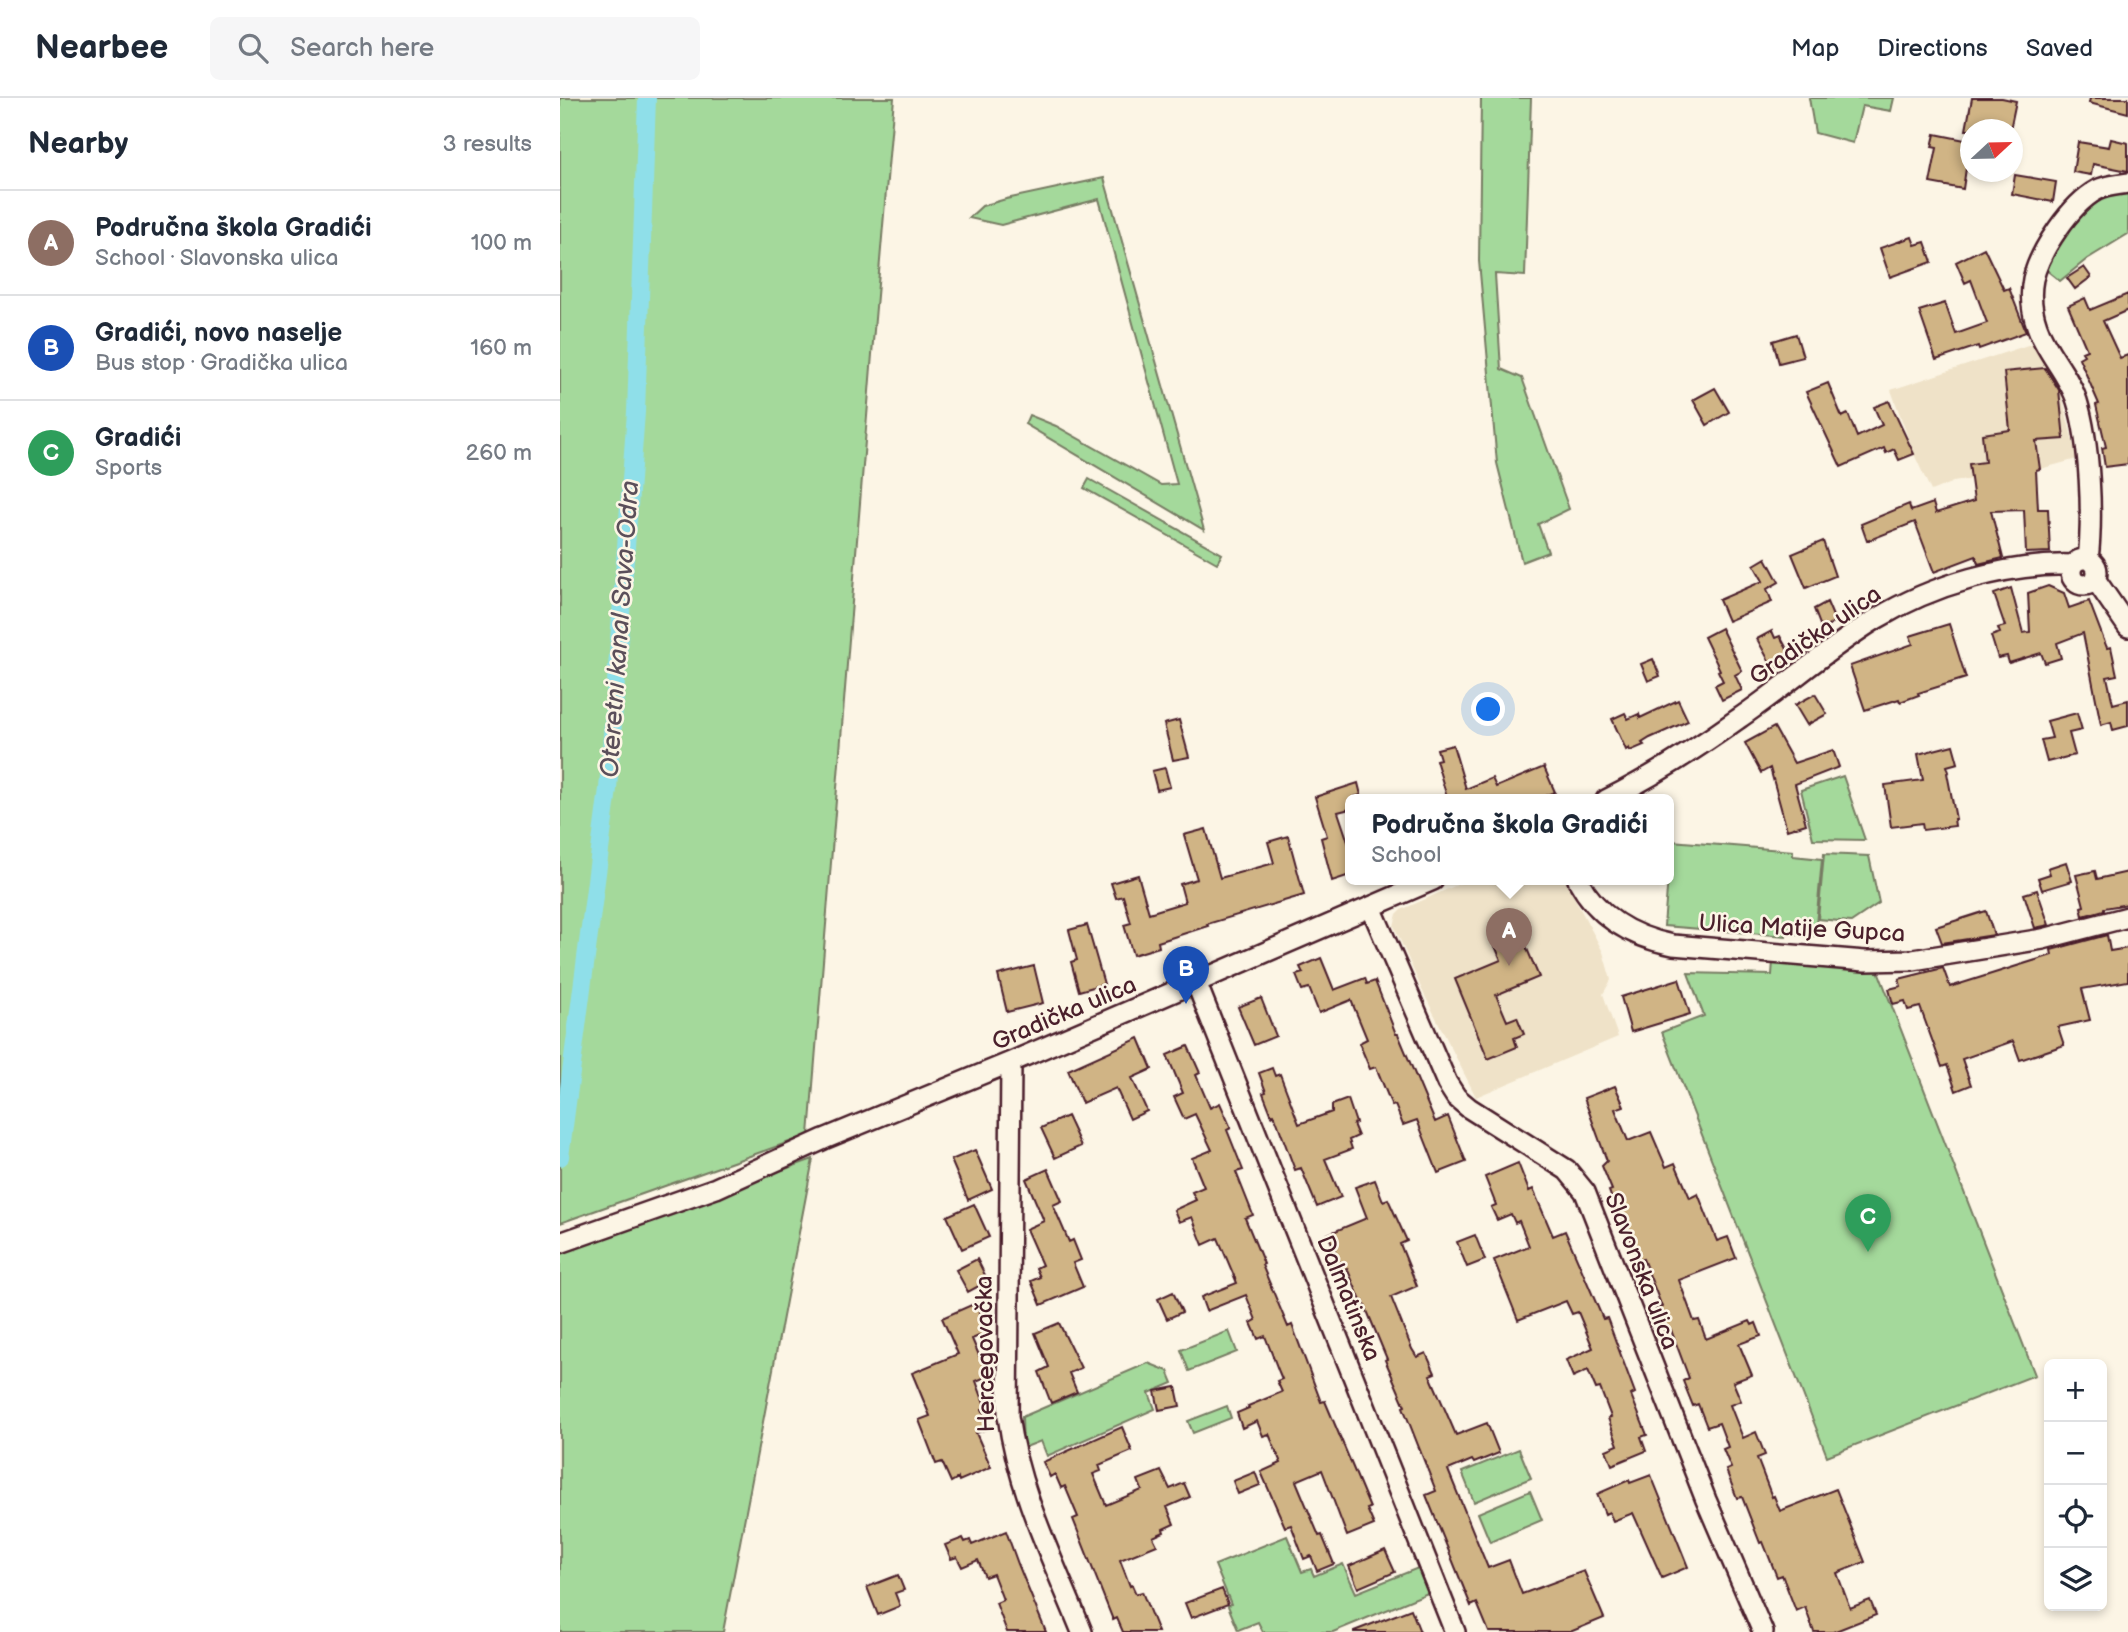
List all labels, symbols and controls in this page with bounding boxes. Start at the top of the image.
search box [210,17,700,80]
text: Nearbee [35,28,168,68]
icon: search [234,29,272,67]
text: Search here [290,33,434,64]
text: Map [1791,34,1839,63]
text: Directions [1877,34,1988,63]
text: Saved [2026,34,2093,63]
north arrow [1960,119,2023,182]
text: Nearby [28,126,128,162]
text: 3 results [443,130,532,158]
text: Područna škola Gradići [95,213,372,244]
text: A [44,229,58,257]
text: 100 m [471,229,532,257]
text: School · Slavonska ulica [95,244,338,272]
text: Gradići, novo naselje [95,318,342,349]
text: B [43,334,59,362]
text: 160 m [470,334,532,362]
text: Bus stop · Gradička ulica [95,349,348,377]
text: Gradići [95,423,181,454]
text: C [43,439,59,467]
text: 260 m [466,439,532,467]
text: Sports [95,454,162,482]
water label: Oteretni kanal Sava-Odra [595,479,646,779]
street label: Gradička ulica [1744,579,1887,691]
your location [1471,692,1505,726]
popup [1345,794,1674,885]
text: Područna škola Gradići [1371,810,1648,841]
text: School [1371,841,1441,869]
pin: A [1486,908,1532,966]
street label: Ulica Matije Gupca [1698,909,1906,948]
pin: B [1163,946,1209,1004]
street label: Gradička ulica [988,970,1141,1057]
street label: Slavonska ulica [1598,1189,1685,1354]
pin: C [1845,1194,1891,1252]
street label: Dalmatinska [1310,1231,1387,1365]
street label: Hercegovačka [970,1275,1001,1433]
map controls [2044,1359,2107,1611]
button: + [2044,1359,2107,1422]
button: − [2044,1422,2107,1485]
button: locate [2044,1485,2107,1548]
button: layers [2044,1548,2107,1611]

